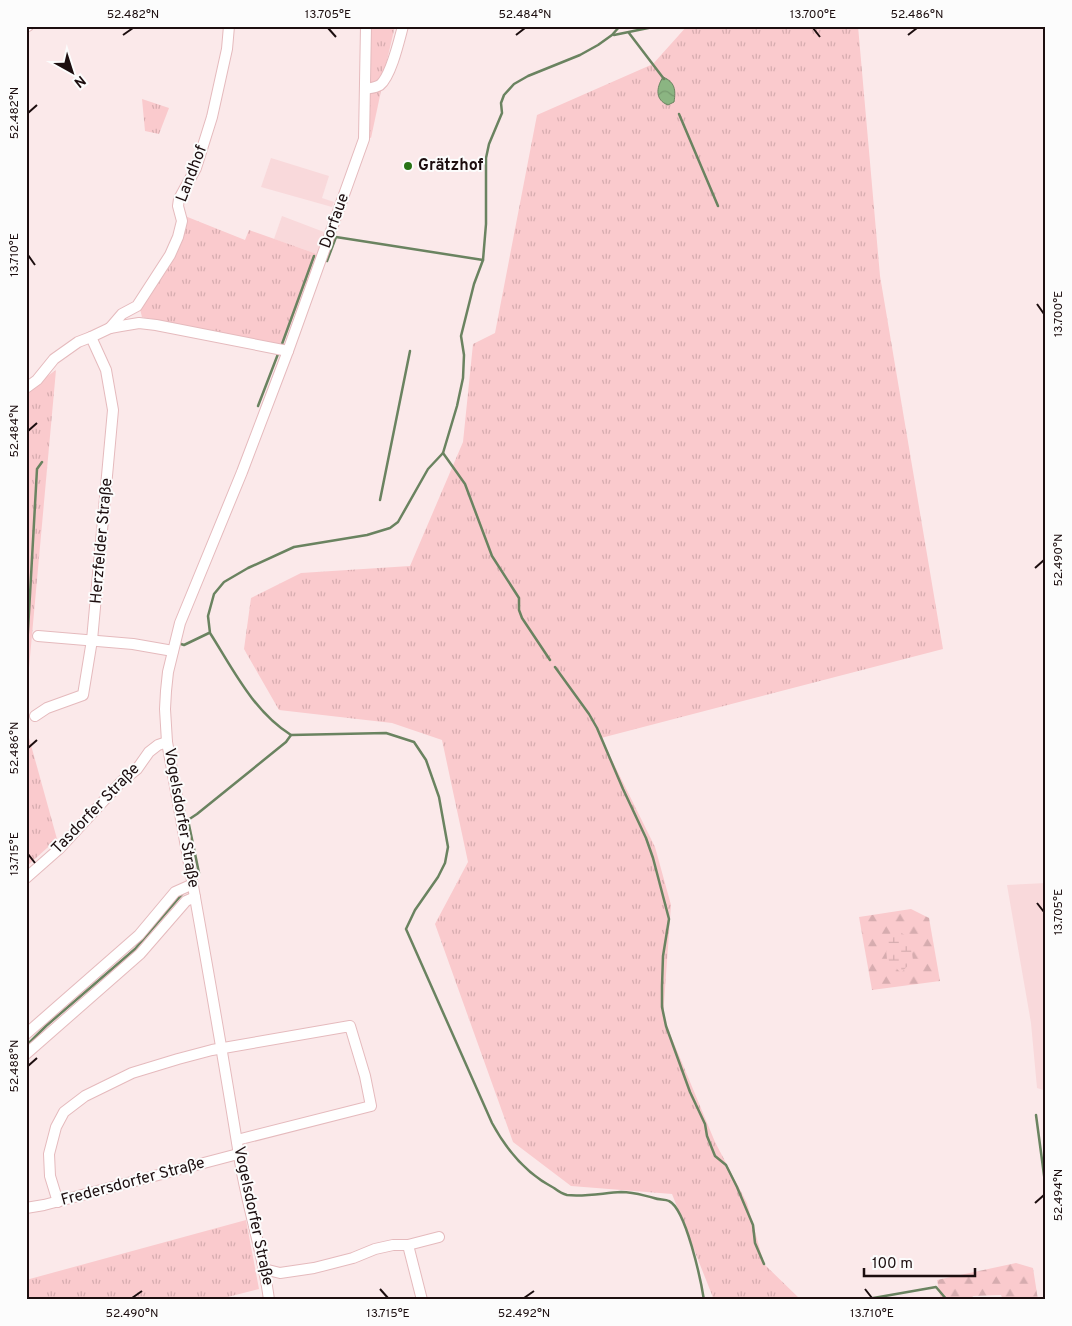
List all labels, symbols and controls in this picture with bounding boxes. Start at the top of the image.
text: 52.482°N [107,7,159,23]
text: 13.705°E [305,7,351,23]
text: 52.484°N [498,7,552,23]
text: 13.700°E [790,7,836,23]
text: 52.486°N [891,7,943,23]
north arrow [48,48,98,98]
text: N [70,71,88,91]
text: 52.482°N [7,87,23,139]
street label: Landhof [172,142,212,205]
place label: Grätzhof [418,156,484,176]
marker: Grätzhof [402,160,414,172]
street label: Dorfaue [316,191,354,251]
text: 13.710°E [7,233,23,277]
text: 13.700°E [1051,291,1067,337]
text: 52.484°N [7,404,23,458]
street label: Herzfelder Straße [87,477,117,605]
text: 52.490°N [1051,534,1067,586]
text: 52.486°N [7,722,23,774]
street label: Vogelsdorfer Straße [159,747,203,889]
street label: Tasdorfer Straße [48,759,144,859]
text: 13.715°E [7,832,23,876]
text: 13.705°E [1051,889,1067,935]
text: 52.488°N [7,1040,23,1092]
street label: Vogelsdorfer Straße [228,1145,278,1287]
street label: Fredersdorfer Straße [59,1153,207,1211]
text: 52.494°N [1051,1169,1067,1221]
scale bar [864,1246,976,1278]
text: 100 m [872,1255,913,1274]
text: 52.490°N [106,1306,158,1322]
text: 13.715°E [366,1306,410,1322]
text: 52.492°N [498,1306,550,1322]
text: 13.710°E [850,1306,894,1322]

